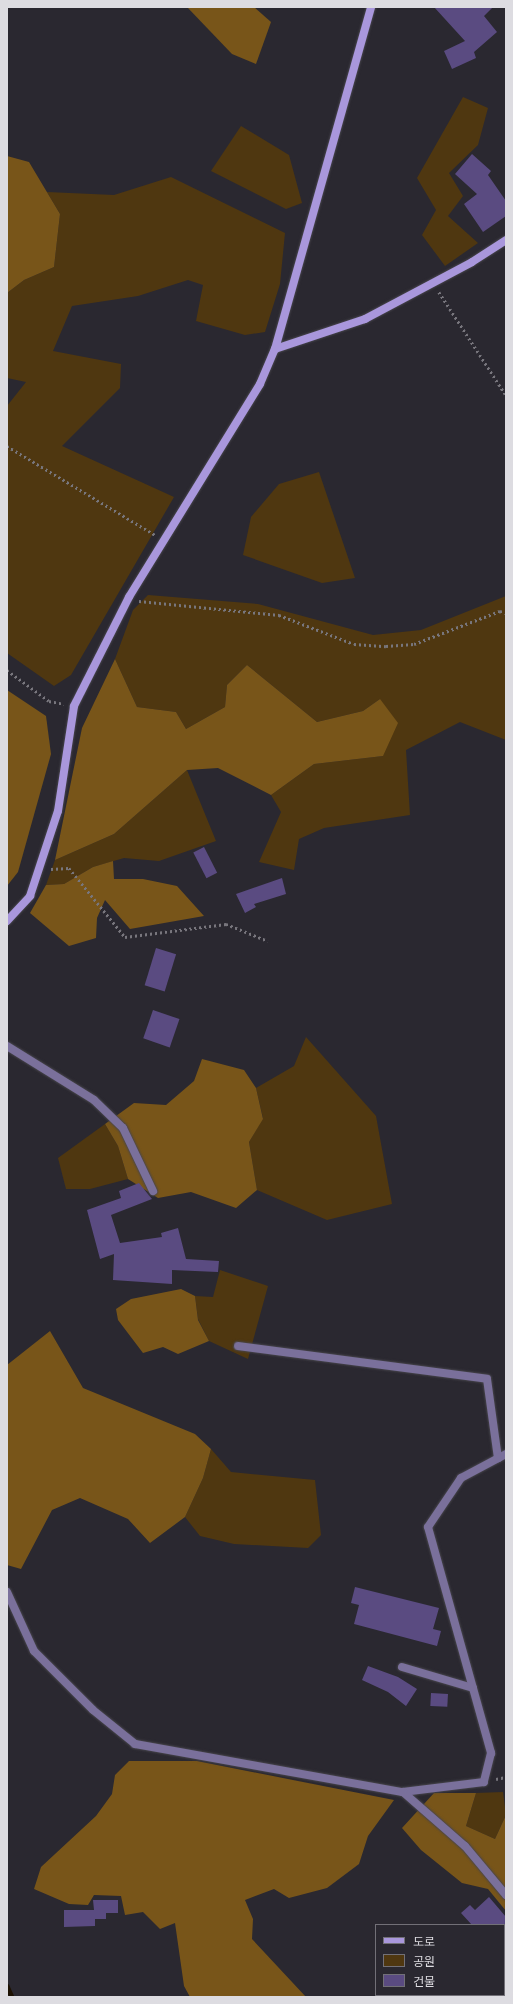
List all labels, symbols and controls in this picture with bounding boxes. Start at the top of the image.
legend [375,1924,505,1996]
text: 도로 [413,1936,435,1948]
text: 공원 [413,1956,435,1968]
text: 건물 [413,1976,435,1988]

